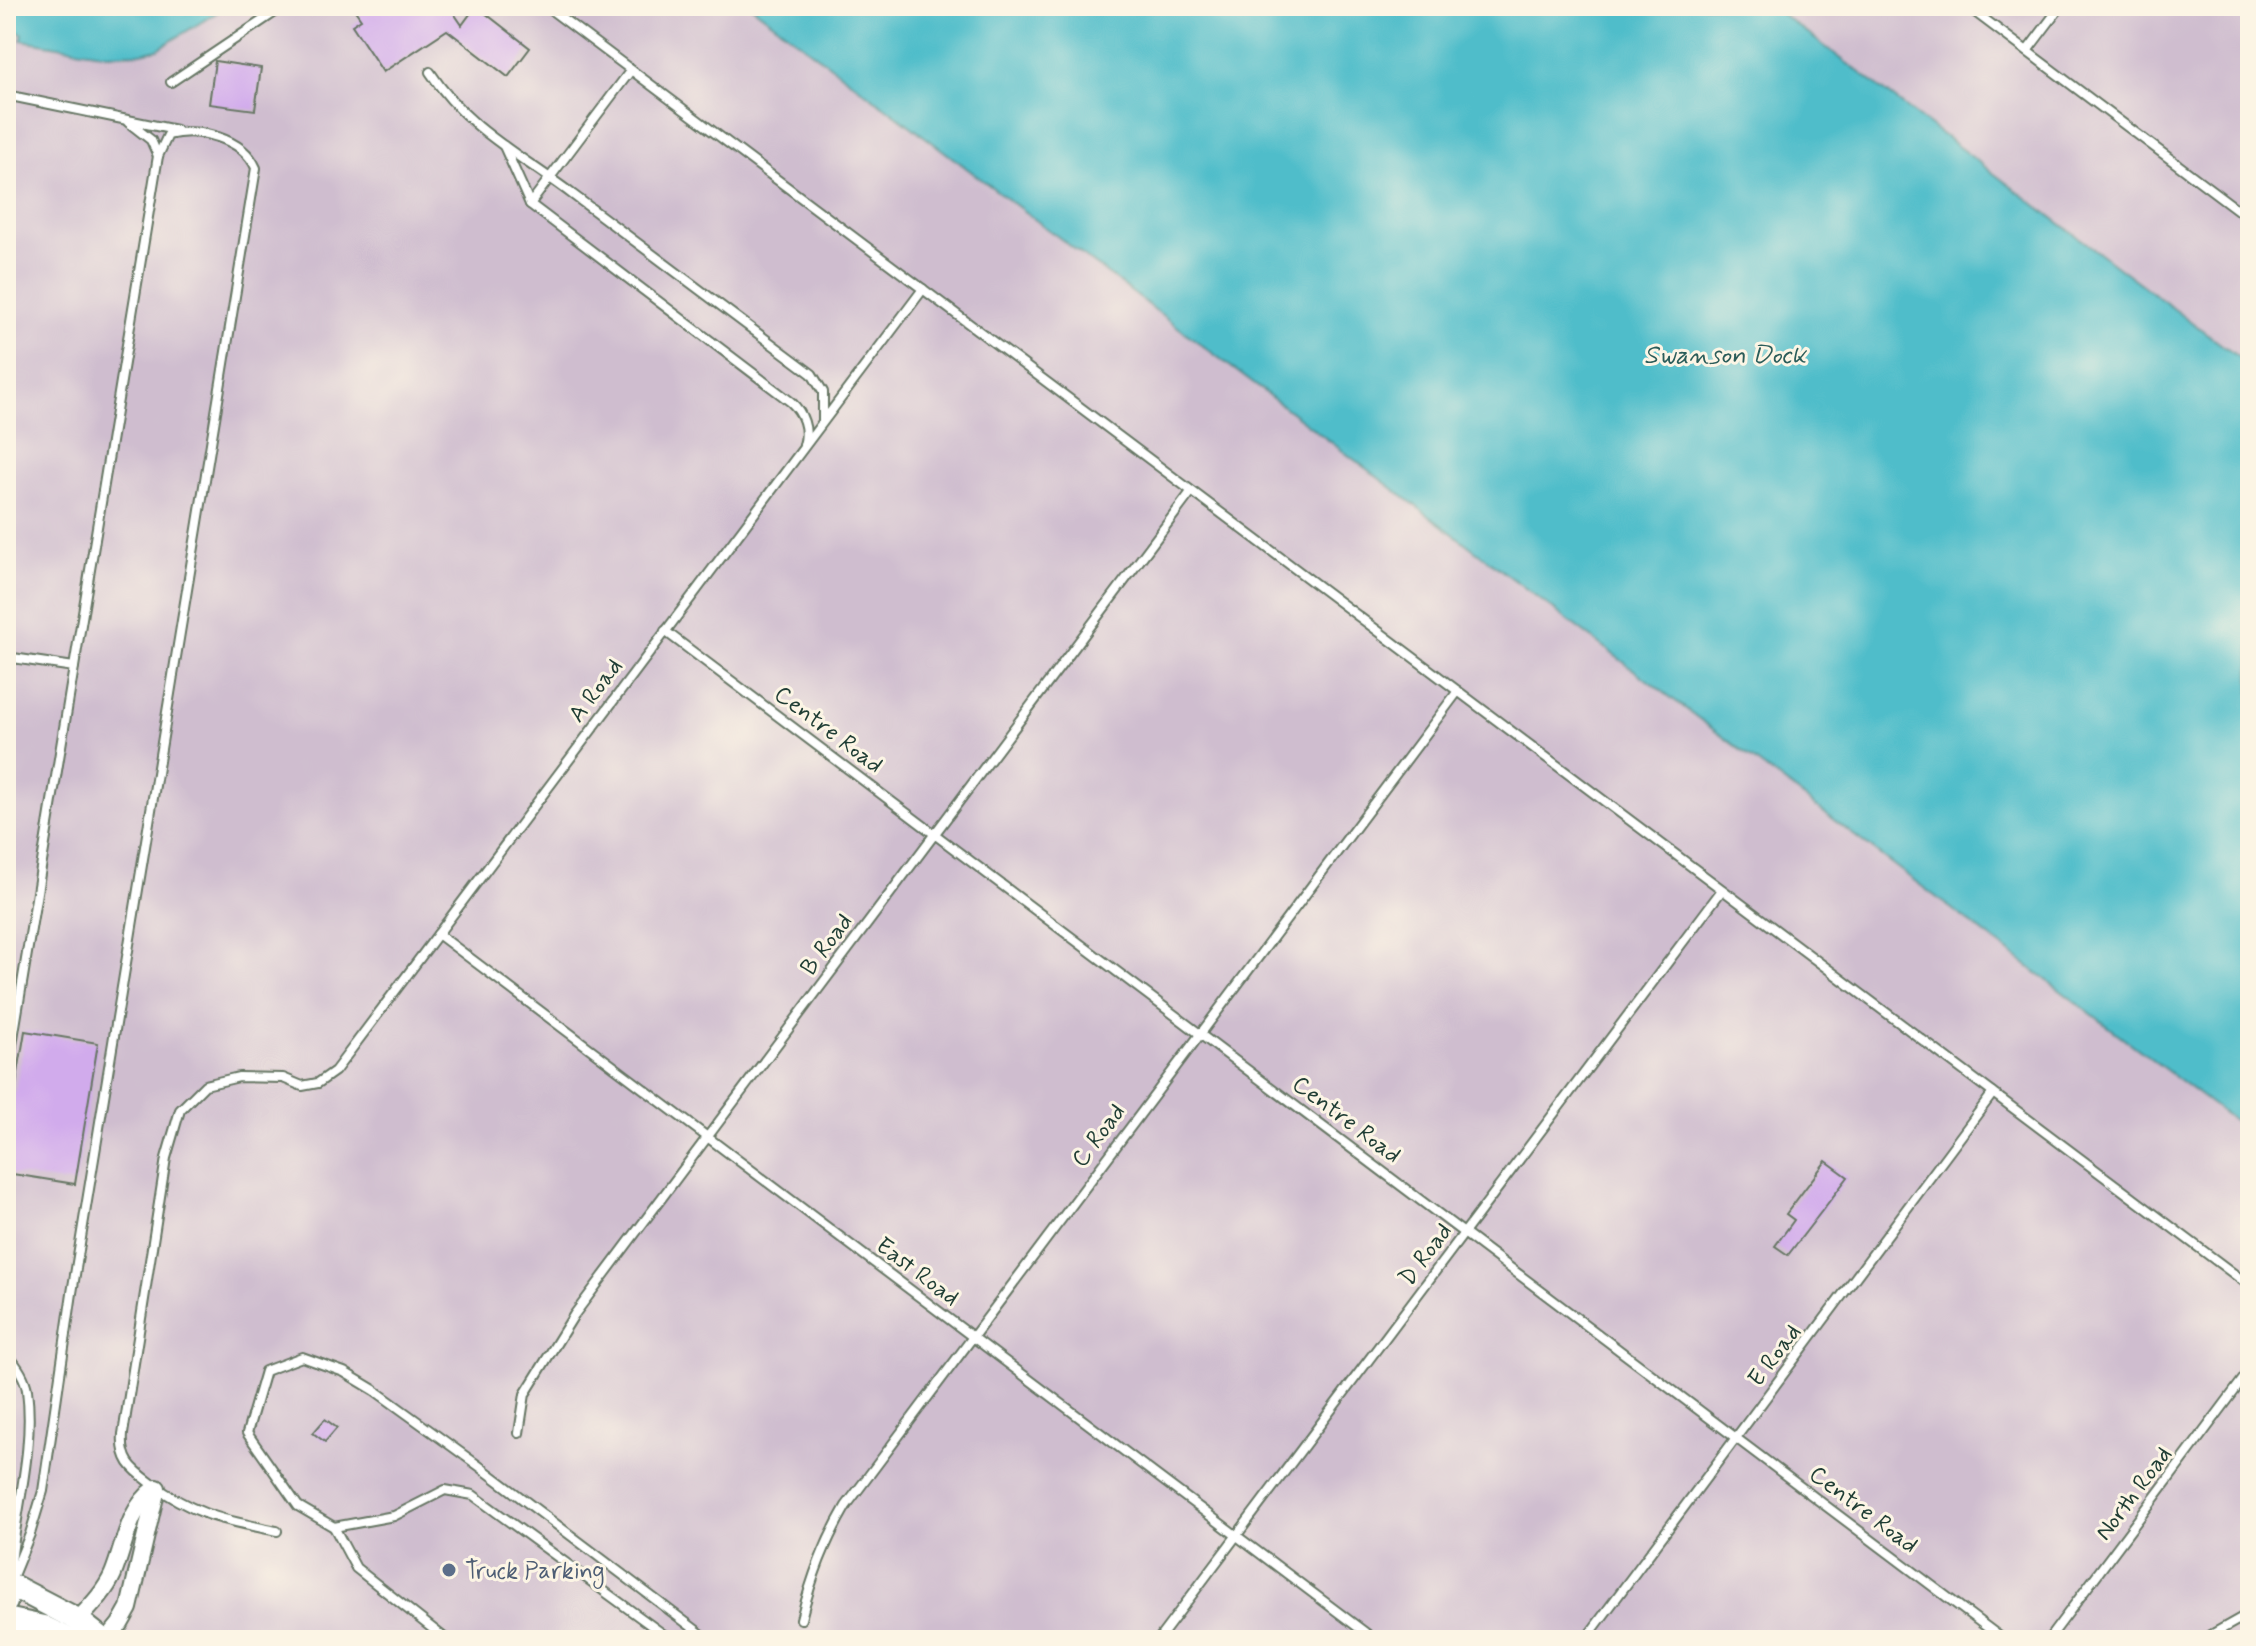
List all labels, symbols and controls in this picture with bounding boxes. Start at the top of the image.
water label: Swanson Dock [1644,339,1807,373]
street label: A Road [562,653,630,729]
street label: Centre Road [767,679,889,781]
street label: B Road [794,908,861,982]
street label: Centre Road [1285,1069,1407,1171]
street label: C Road [1065,1098,1133,1174]
street label: D Road [1392,1217,1460,1293]
street label: East Road [869,1231,965,1314]
street label: E Road [1742,1318,1809,1393]
street label: North Road [2089,1441,2180,1547]
street label: Centre Road [1802,1459,1924,1561]
place label: Truck Parking [465,1556,605,1589]
marker: Truck Parking [440,1561,458,1579]

